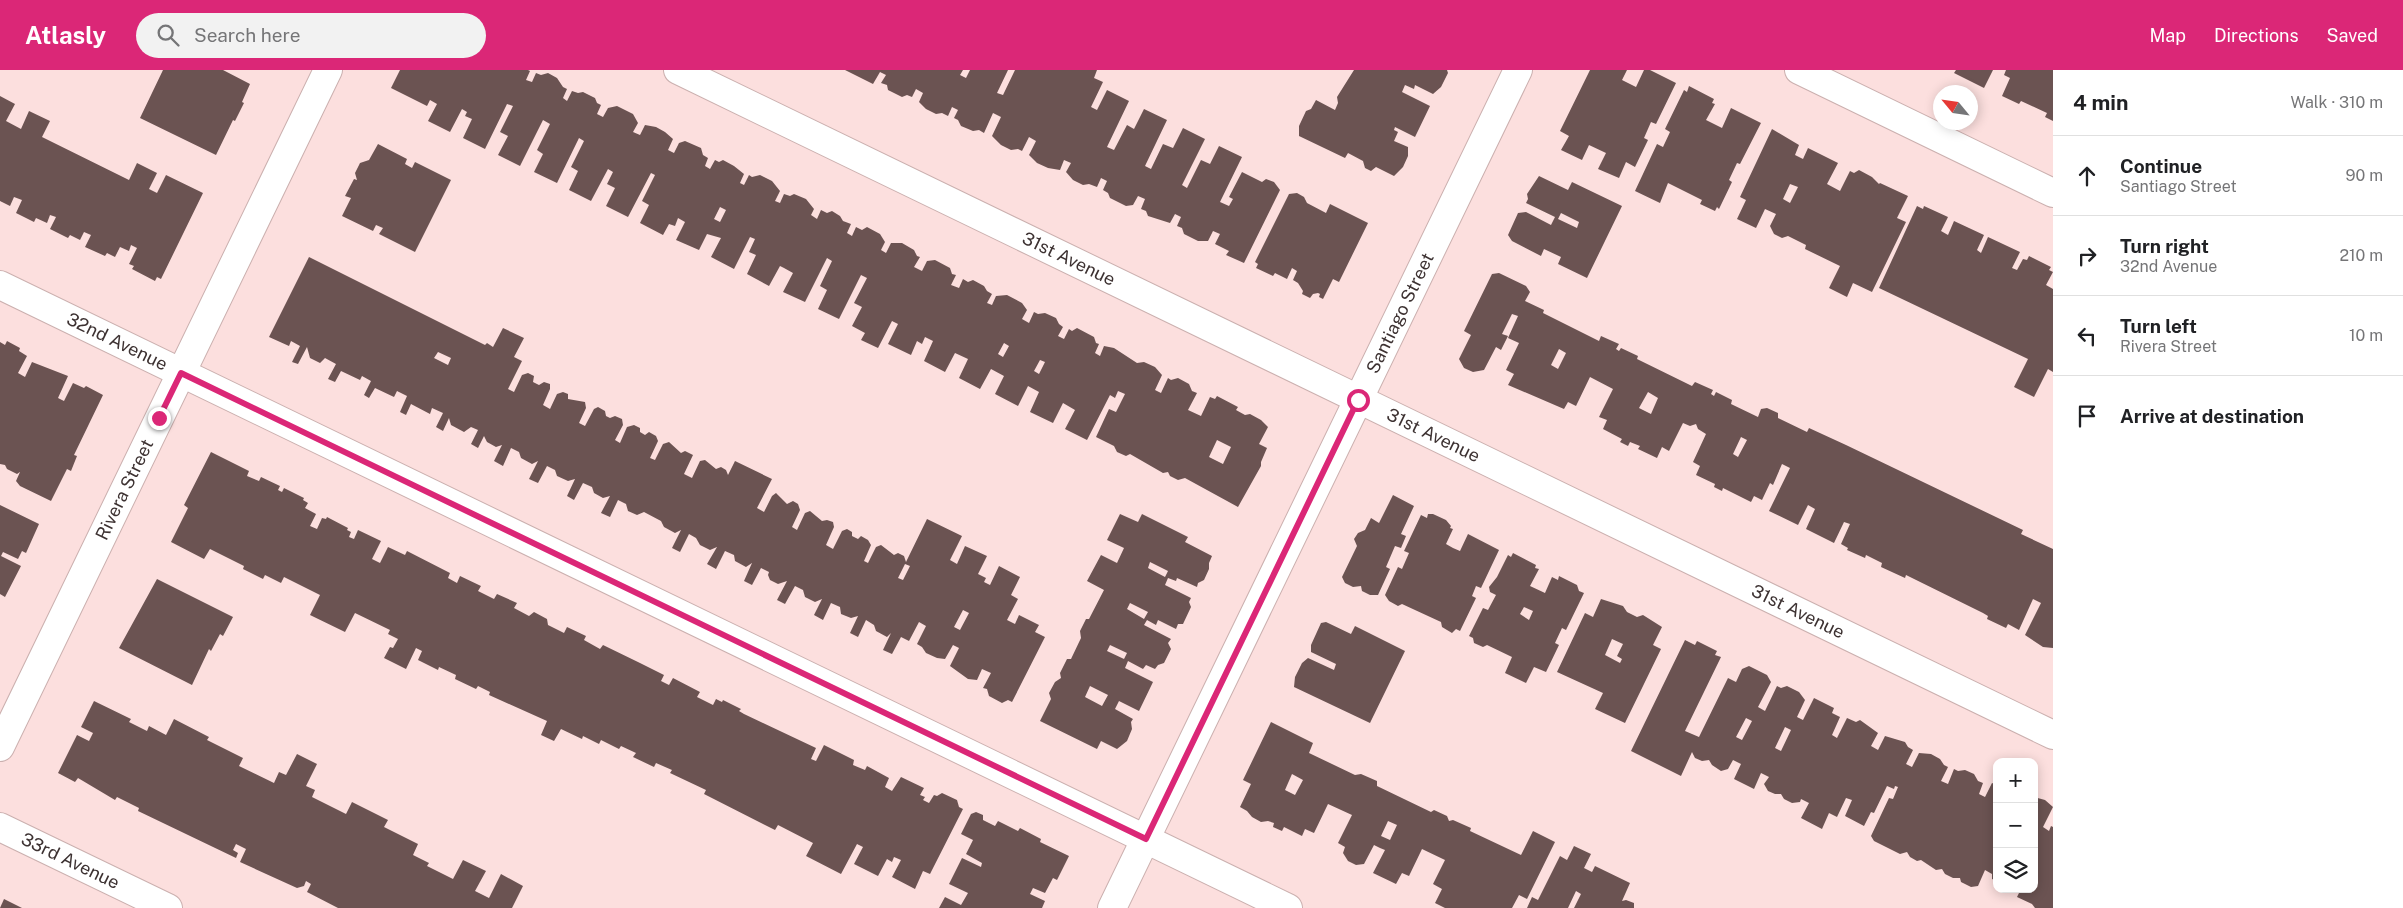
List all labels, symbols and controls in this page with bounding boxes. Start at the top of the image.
search box [136,13,486,58]
text: Atlasly [25,21,106,49]
icon: search [154,21,182,49]
text: Search here [194,24,301,46]
text: Map [2149,25,2186,46]
text: Directions [2214,25,2299,46]
text: Saved [2327,25,2378,46]
north arrow [1933,85,1978,130]
text: 4 min [2073,90,2128,115]
text: Walk · 310 m [2290,93,2383,112]
text: Continue [2120,155,2202,177]
icon: ahead [2073,162,2101,190]
text: 90 m [2346,166,2383,185]
text: Santiago Street [2120,177,2237,196]
street label: 31st Avenue [1019,227,1119,290]
text: Turn right [2120,235,2209,257]
icon: right [2073,242,2101,270]
text: 210 m [2339,246,2383,265]
street label: Santiago Street [1362,249,1438,377]
text: 32nd Avenue [2120,257,2217,276]
street label: 32nd Avenue [63,308,171,374]
text: Turn left [2120,315,2197,337]
icon: left [2073,322,2101,350]
text: 10 m [2349,326,2383,345]
text: Rivera Street [2120,337,2217,356]
route start [1347,389,1370,412]
icon: arrive [2073,402,2101,430]
street label: 31st Avenue [1384,403,1483,466]
text: Arrive at destination [2120,405,2304,427]
route end [148,407,171,430]
street label: Rivera Street [91,436,158,543]
street label: 31st Avenue [1748,580,1848,643]
map controls [1993,758,2038,893]
button: + [1993,758,2038,803]
button: − [1993,803,2038,848]
street label: 33rd Avenue [18,828,123,893]
button: layers [1993,848,2038,893]

